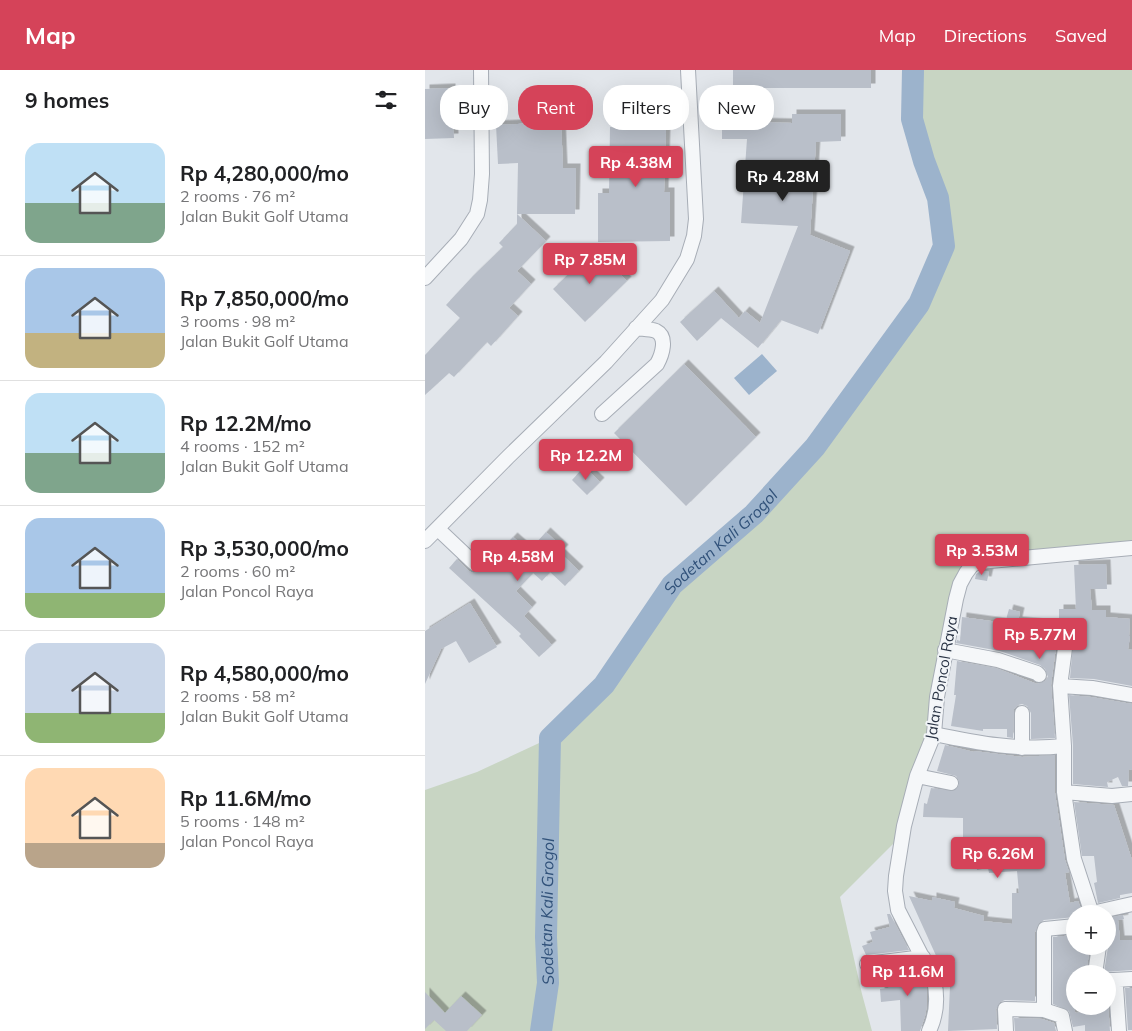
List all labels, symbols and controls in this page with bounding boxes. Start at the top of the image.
text: Map [25,20,76,50]
text: Map [879,24,916,47]
text: Directions [944,24,1027,47]
text: Saved [1055,24,1107,47]
chip: Buy [440,85,508,130]
chip: Rent [518,85,593,130]
chip: Filters [603,85,689,130]
chip: New [699,85,774,130]
icon: filters [372,86,400,114]
text: 9 homes [25,87,109,113]
pin: Rp 4.38M [584,146,688,188]
text: Rp 4.38M [600,152,672,172]
text: Rp 4,280,000/mo [180,160,349,186]
pin: Rp 4.28M [731,160,835,202]
icon: home [65,163,125,223]
text: Rp 4.28M [747,166,819,186]
text: 2 rooms · 76 m² [180,186,295,206]
text: Jalan Bukit Golf Utama [180,206,349,226]
pin: Rp 7.85M [538,242,642,285]
text: Rp 7.85M [554,249,626,269]
text: Rp 7,850,000/mo [180,285,349,311]
icon: home [65,288,125,348]
text: 3 rooms · 98 m² [180,311,295,331]
text: Jalan Bukit Golf Utama [180,331,349,351]
text: Rp 12.2M/mo [180,410,311,436]
icon: home [65,413,125,473]
text: 4 rooms · 152 m² [180,436,305,456]
pin: Rp 12.2M [534,438,638,481]
text: Rp 12.2M [550,445,622,465]
text: Jalan Bukit Golf Utama [180,456,349,476]
water label: Sodetan Kali Grogol [659,485,782,598]
pin: Rp 3.53M [930,534,1034,576]
text: Rp 3,530,000/mo [180,535,349,561]
icon: home [65,538,125,598]
pin: Rp 4.58M [466,540,570,582]
text: Rp 3.53M [946,540,1018,560]
text: Rp 4.58M [482,546,554,566]
text: 2 rooms · 60 m² [180,561,295,581]
text: Jalan Poncol Raya [180,581,314,601]
street label: Jalan Poncol Raya [921,615,961,741]
pin: Rp 5.77M [988,618,1092,660]
text: Rp 5.77M [1004,624,1076,644]
text: Rp 4,580,000/mo [180,660,349,686]
icon: home [65,663,125,723]
text: 2 rooms · 58 m² [180,686,295,706]
text: Jalan Bukit Golf Utama [180,706,349,726]
text: Rp 11.6M/mo [180,785,311,811]
icon: home [65,788,125,848]
text: 5 rooms · 148 m² [180,811,305,831]
text: Jalan Poncol Raya [180,831,314,851]
pin: Rp 6.26M [946,836,1050,879]
water label: Sodetan Kali Grogol [536,838,558,985]
text: Rp 6.26M [962,843,1034,863]
map controls [1066,905,1116,1015]
button: + [1066,905,1116,955]
pin: Rp 11.6M [856,954,960,997]
text: Rp 11.6M [872,961,944,981]
button: − [1066,965,1116,1015]

